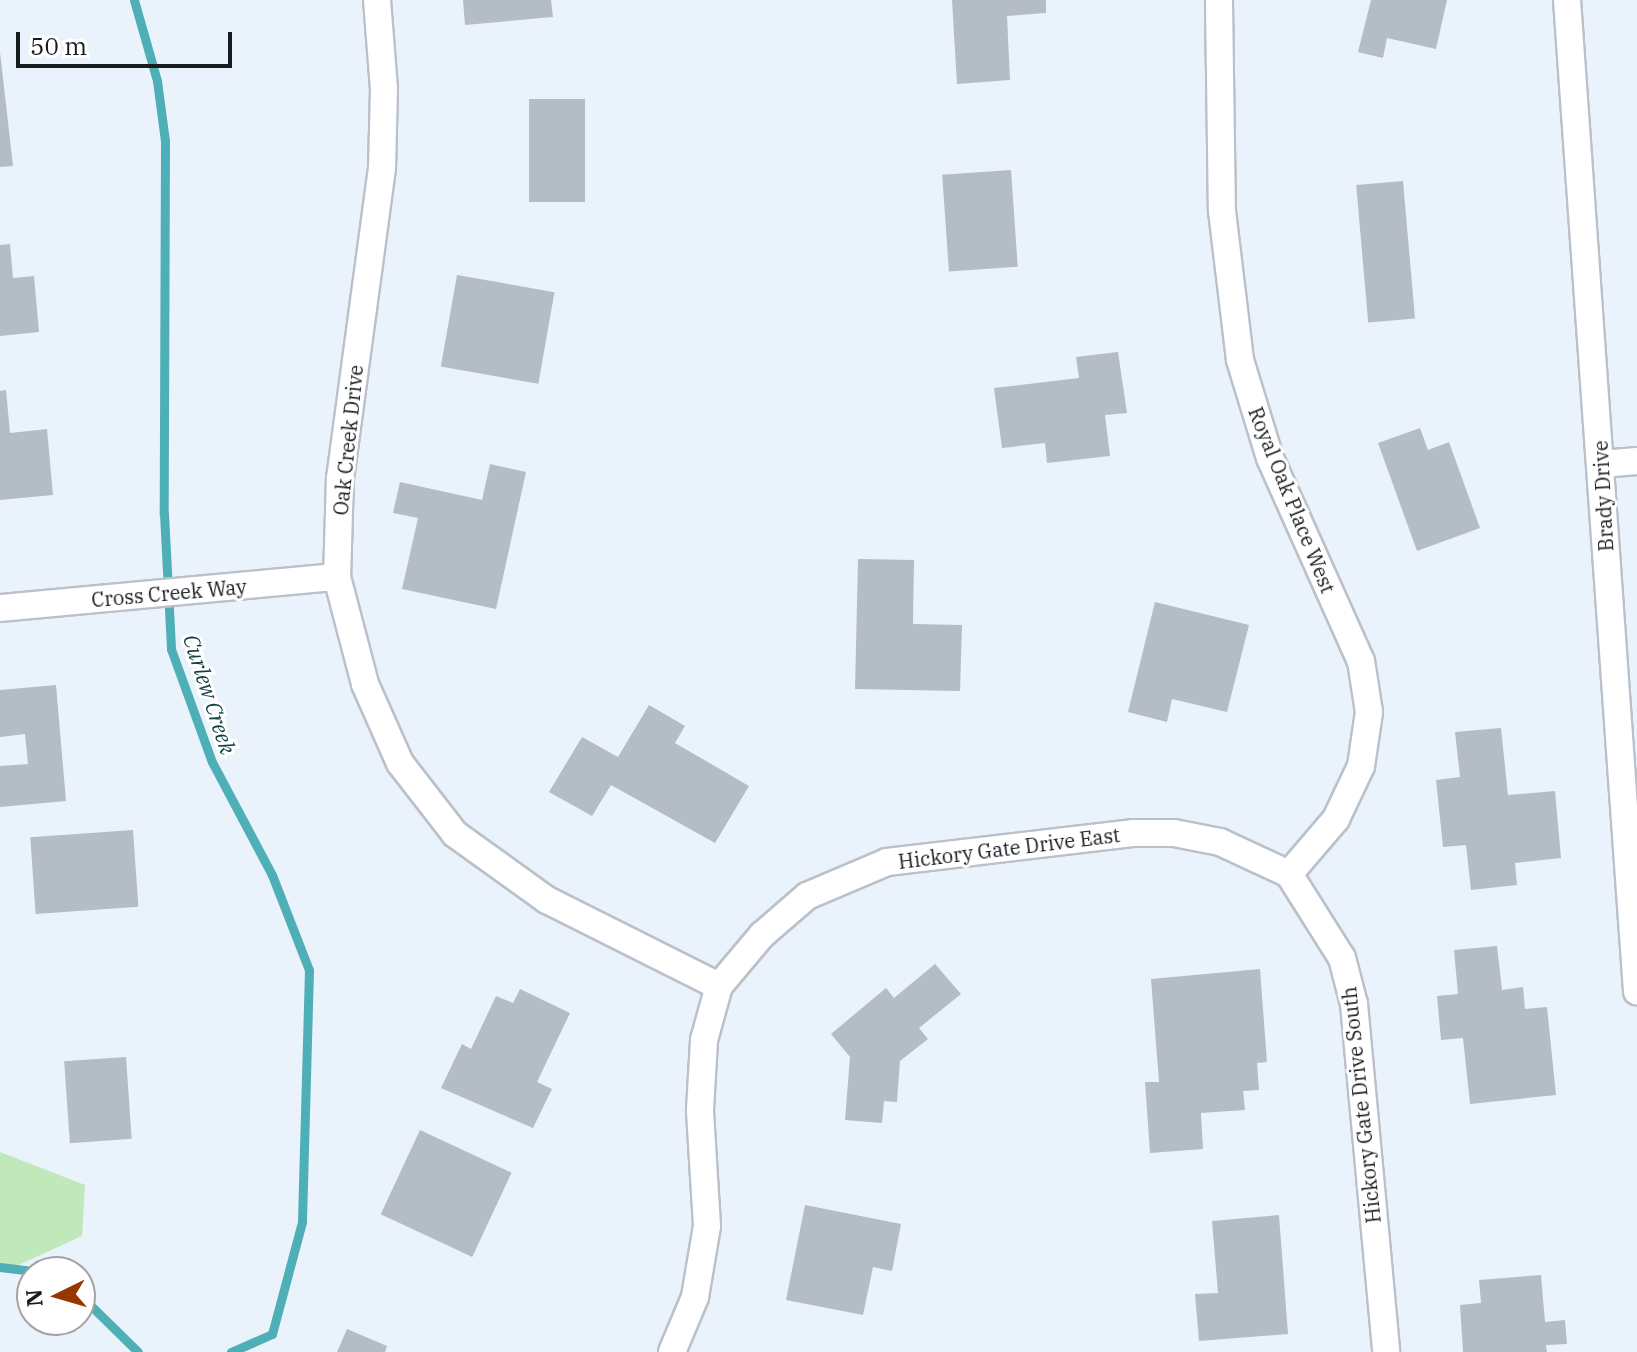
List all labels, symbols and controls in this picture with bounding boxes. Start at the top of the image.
scale bar [20,16,236,66]
text: 50 m [30,30,87,62]
street label: Oak Creek Drive [328,363,368,517]
street label: Royal Oak Place West [1244,403,1340,597]
street label: Brady Drive [1588,440,1618,552]
street label: Cross Creek Way [90,574,248,612]
water label: Curlew Creek [178,631,242,757]
street label: Hickory Gate Drive East [897,822,1121,874]
street label: Hickory Gate Drive South [1337,986,1385,1224]
north arrow [16,1256,96,1336]
text: N [18,1288,49,1308]

